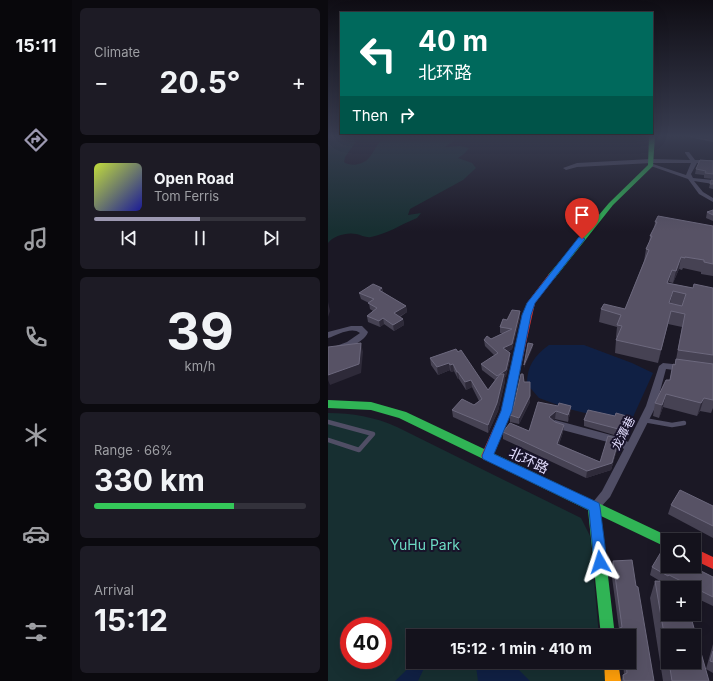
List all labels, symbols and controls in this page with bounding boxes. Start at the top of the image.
text: 40 m [418,24,488,58]
icon: left [352,28,404,80]
text: 15:11 [16,35,56,56]
text: Climate [94,44,140,60]
text: 北环路 [418,62,472,83]
text: 20.5° [160,64,240,100]
text: − [94,69,109,95]
text: + [291,69,306,95]
icon: right [396,104,418,126]
text: Then [352,106,388,125]
icon: directions [22,126,50,154]
text: Open Road [154,169,234,188]
text: Tom Ferris [154,188,219,204]
pin [565,198,599,239]
icon: arrive [571,204,593,226]
icon: music [22,225,50,253]
icon: previous [118,227,140,249]
icon: pause [189,227,211,249]
icon: next [260,227,282,249]
text: 39 [166,300,234,363]
icon: phone [22,323,50,351]
text: km/h [185,358,215,374]
street label: 龙潭巷 [608,414,638,452]
icon: climate [22,421,50,449]
text: Range · 66% [94,442,173,458]
street label: 北环路 [506,443,552,477]
text: 330 km [94,462,205,498]
icon: car [22,520,50,548]
map controls [661,533,701,669]
button: search [661,533,701,573]
park label: YuHu Park [390,536,460,553]
position arrow [579,541,621,583]
button: + [661,581,701,621]
text: Arrival [94,582,134,598]
text: 15:12 [94,602,168,638]
speed limit sign: 40 [340,617,392,669]
icon: filters [22,618,50,646]
button: − [661,629,701,669]
text: 15:12 · 1 min · 410 m [450,639,592,658]

